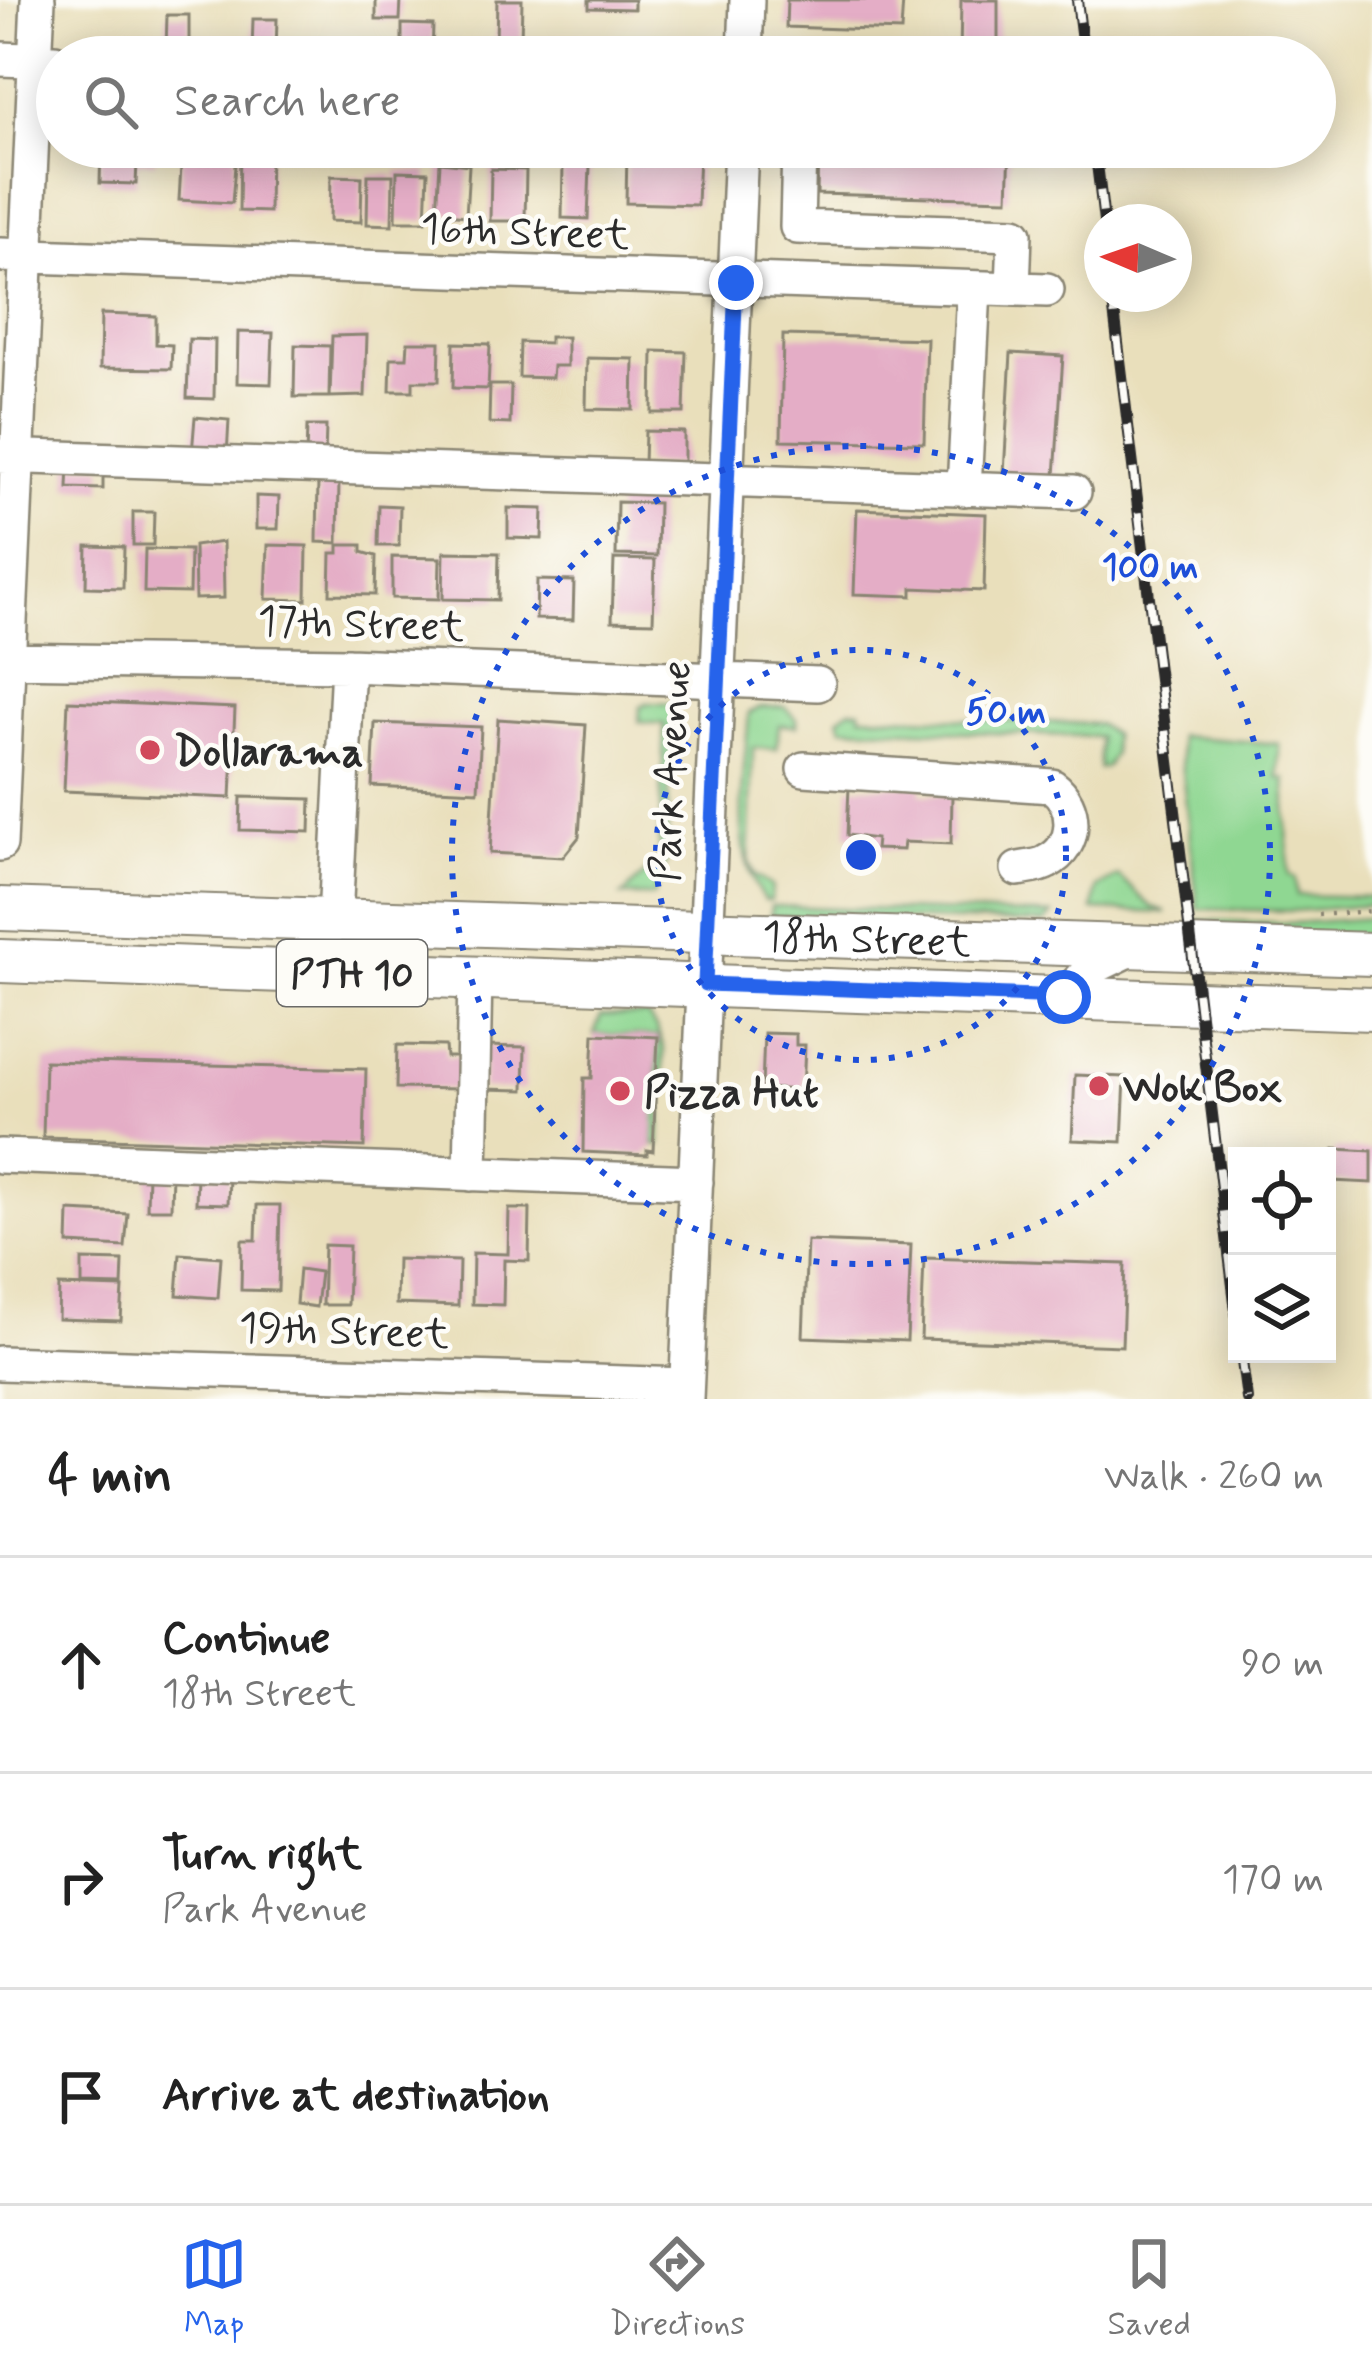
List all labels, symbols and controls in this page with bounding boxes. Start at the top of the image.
search box [36,36,1336,168]
icon: search [78,69,144,135]
text: Search here [174,73,401,132]
street label: 16th Street [419,202,631,265]
north arrow [1084,204,1192,312]
route end [709,256,763,310]
text: 100 m [1102,545,1198,592]
street label: 17th Street [257,594,466,657]
street label: Park Avenue [639,659,706,883]
text: 50 m [966,690,1046,737]
place label: Dollarama [174,726,363,781]
marker: Dollarama [137,737,163,763]
centre of rings [840,834,882,876]
street label: 18th Street [761,910,972,972]
road number: PTH 10 [277,940,427,1006]
route start [1037,970,1091,1024]
place label: Wok Box [1123,1062,1283,1117]
place label: Pizza Hut [644,1067,819,1122]
marker: Wok Box [1086,1073,1112,1099]
marker: Pizza Hut [607,1078,633,1104]
map controls [1228,1147,1336,1363]
button: locate [1228,1147,1336,1255]
button: layers [1228,1255,1336,1363]
street label: 19th Street [238,1301,450,1364]
text: 4 min [48,1444,172,1510]
text: Walk · 260 m [1104,1452,1324,1503]
text: Continue [162,1610,330,1669]
icon: ahead [48,1632,114,1698]
text: 90 m [1241,1639,1324,1690]
text: 18th Street [162,1669,356,1720]
text: Turn right [162,1826,362,1885]
icon: right [48,1848,114,1914]
text: 170 m [1222,1855,1324,1906]
text: Park Avenue [162,1885,368,1936]
icon: arrive [48,2064,114,2130]
text: Arrive at destination [162,2067,550,2126]
tab: Map [181,2231,247,2347]
tab: Directions [609,2231,745,2347]
tab: Saved [1107,2231,1191,2347]

